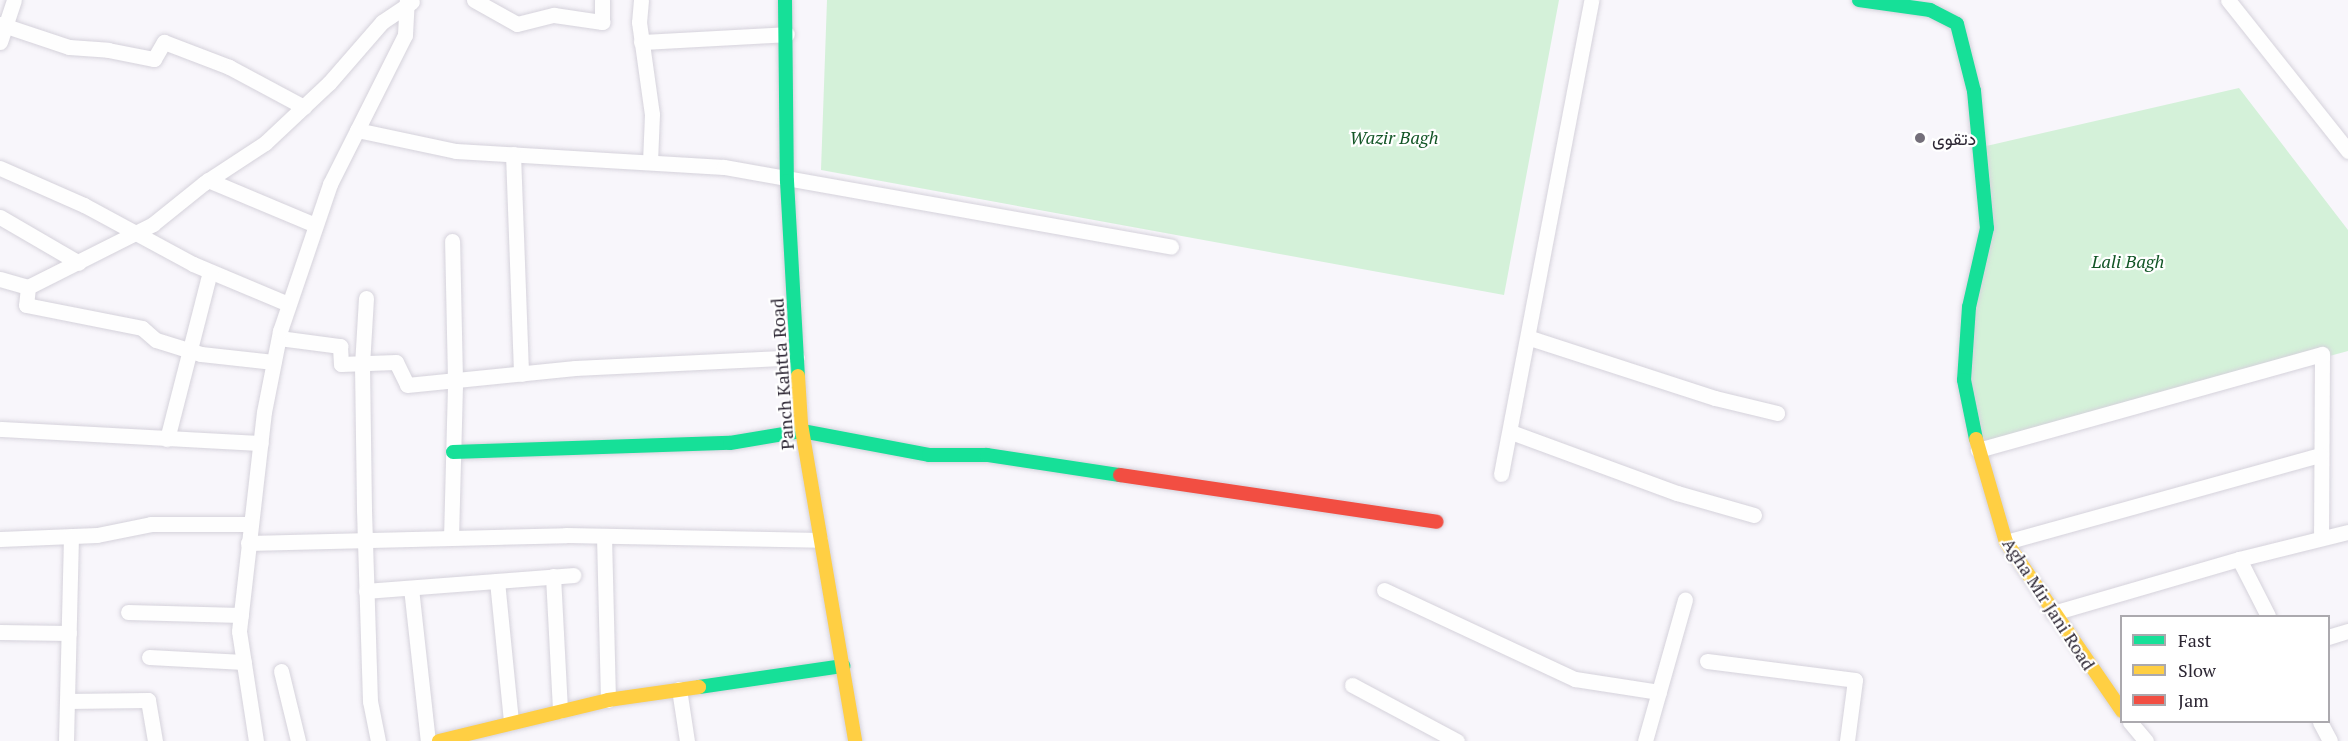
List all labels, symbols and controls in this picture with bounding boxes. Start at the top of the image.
park label: Wazir Bagh [1350,126,1438,148]
place label: دتقوى [1932,127,1976,149]
marker: دتقوى [1913,131,1927,145]
park label: Lali Bagh [2092,250,2164,272]
street label: Panch Kahtta Road [766,297,798,451]
street label: Agha Mir Jani Road [1998,534,2100,674]
legend [2120,615,2330,723]
text: Fast [2178,628,2211,652]
text: Slow [2178,658,2216,682]
text: Jam [2178,688,2209,712]

